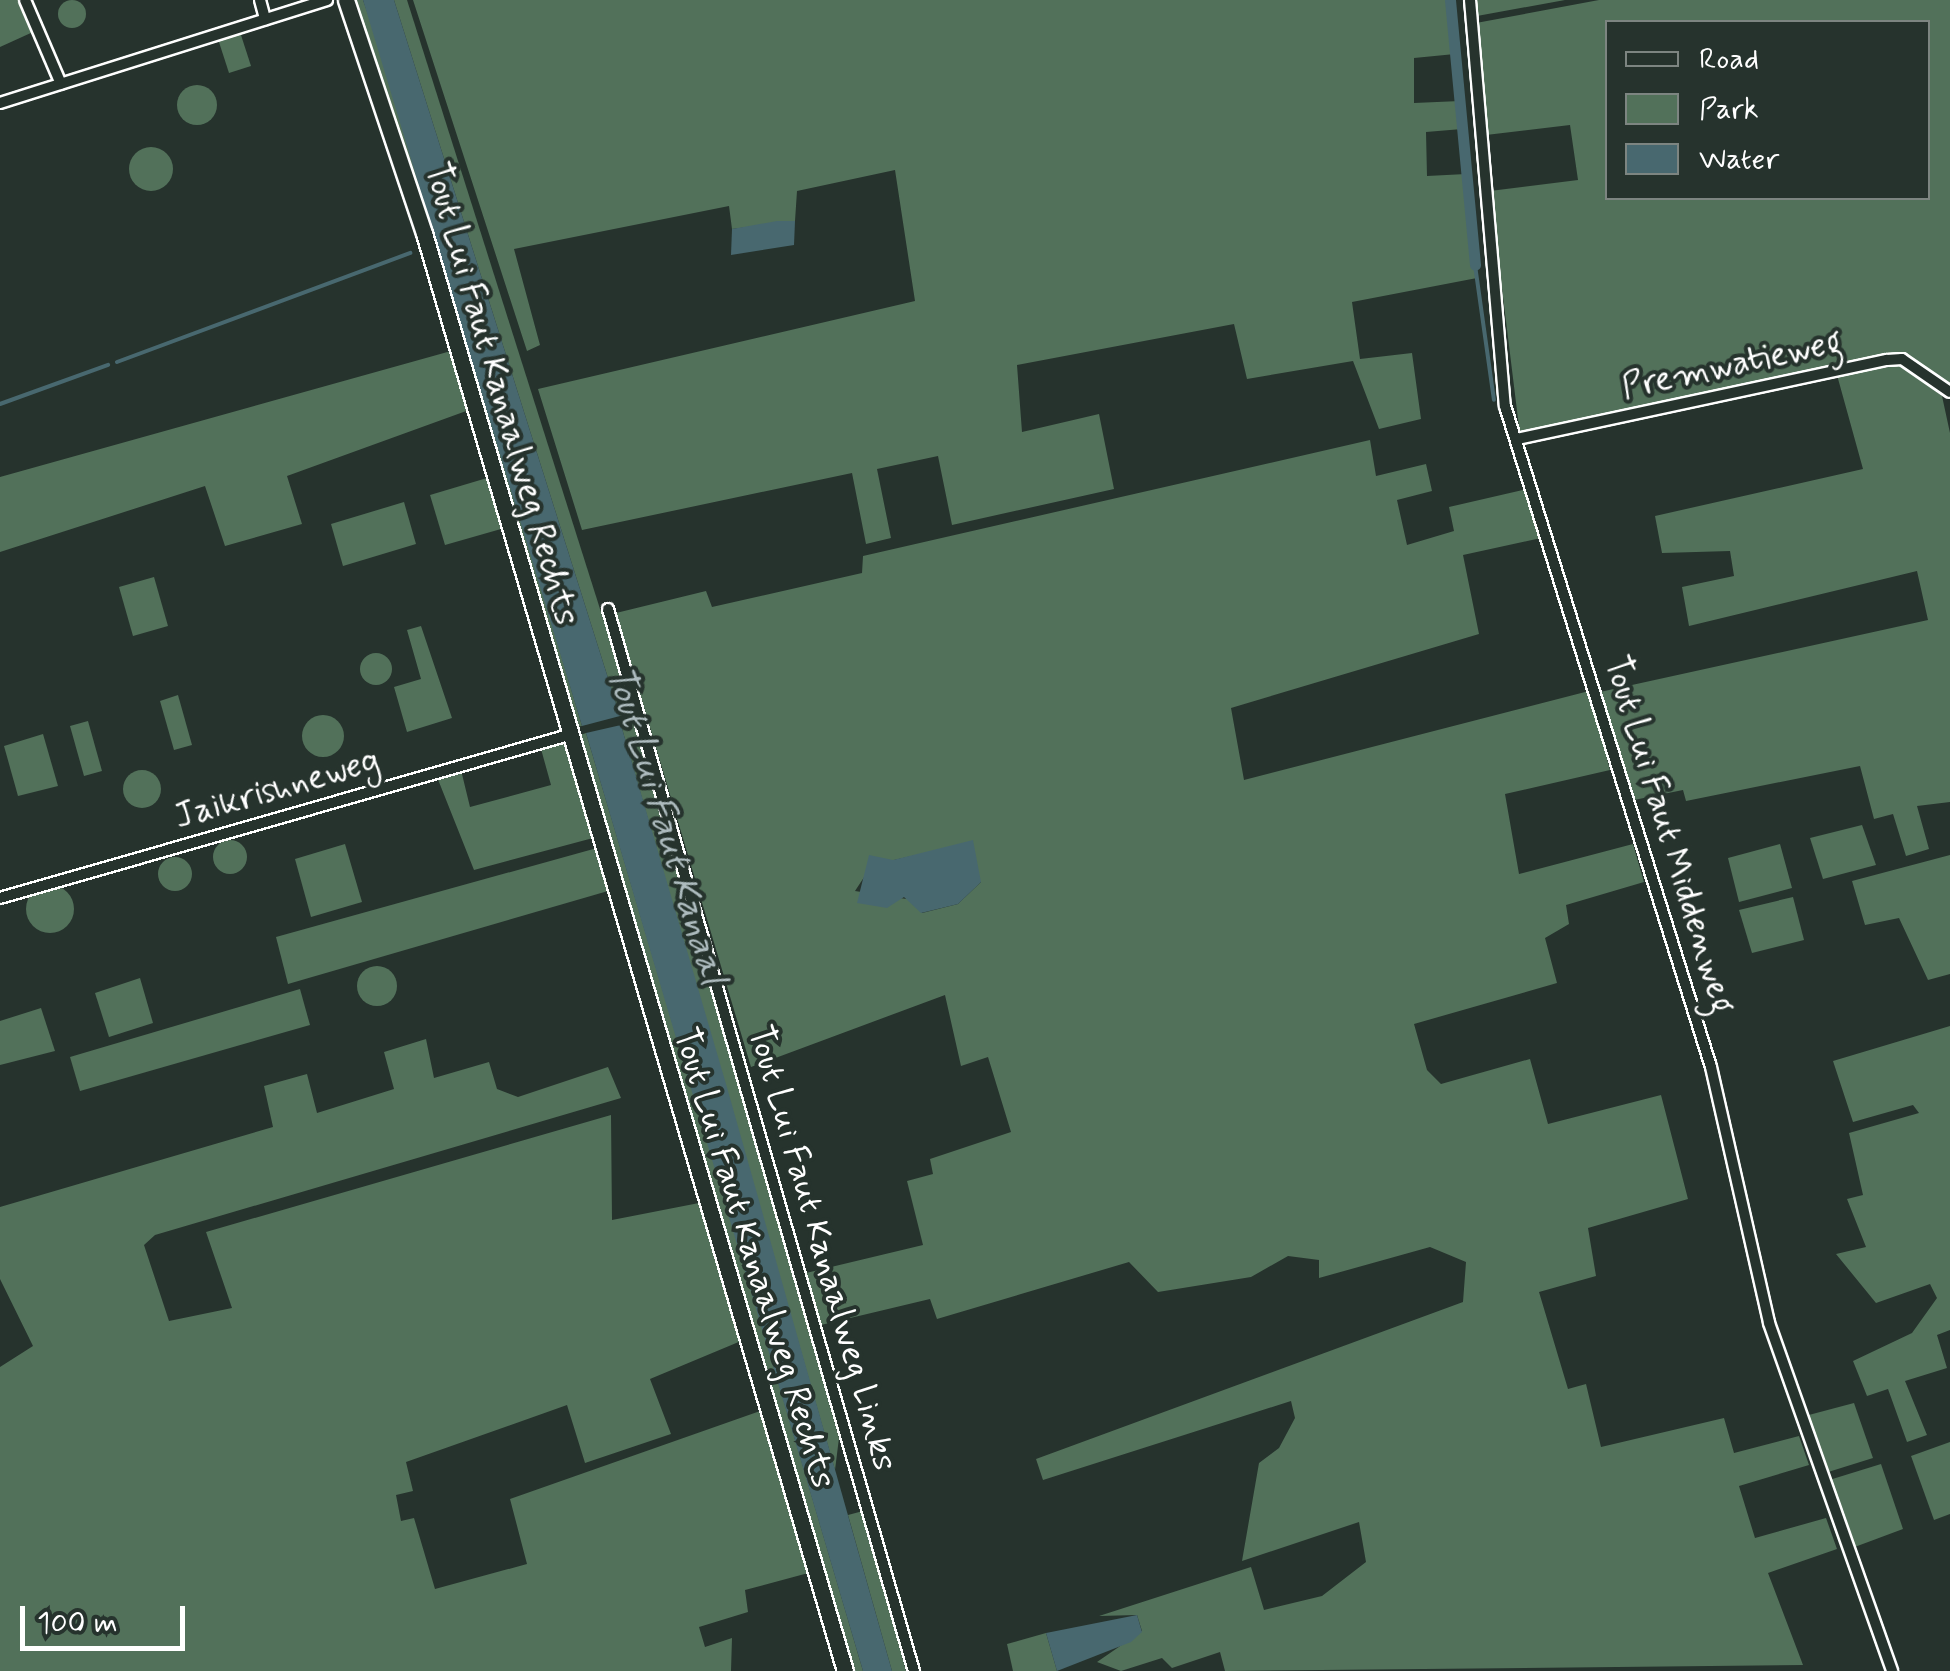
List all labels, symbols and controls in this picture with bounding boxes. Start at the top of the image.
legend [1605,20,1930,200]
text: Road [1699,40,1759,79]
text: Park [1699,90,1759,129]
text: Water [1699,140,1779,179]
street label: Tout Lui Faut Kanaalweg Rechts [416,161,586,627]
street label: Premwatieweg [1618,321,1846,409]
street label: Tout Lui Faut Middenweg [1597,659,1741,1011]
water label: Tout Lui Faut Kanaal [596,664,734,986]
street label: Jaikrishneweg [170,740,384,838]
street label: Tout Lui Faut Kanaalweg Rechts [665,1026,843,1490]
street label: Tout Lui Faut Kanaalweg Links [740,1028,904,1468]
scale bar [25,1586,190,1648]
text: 100 m [37,1604,118,1643]

